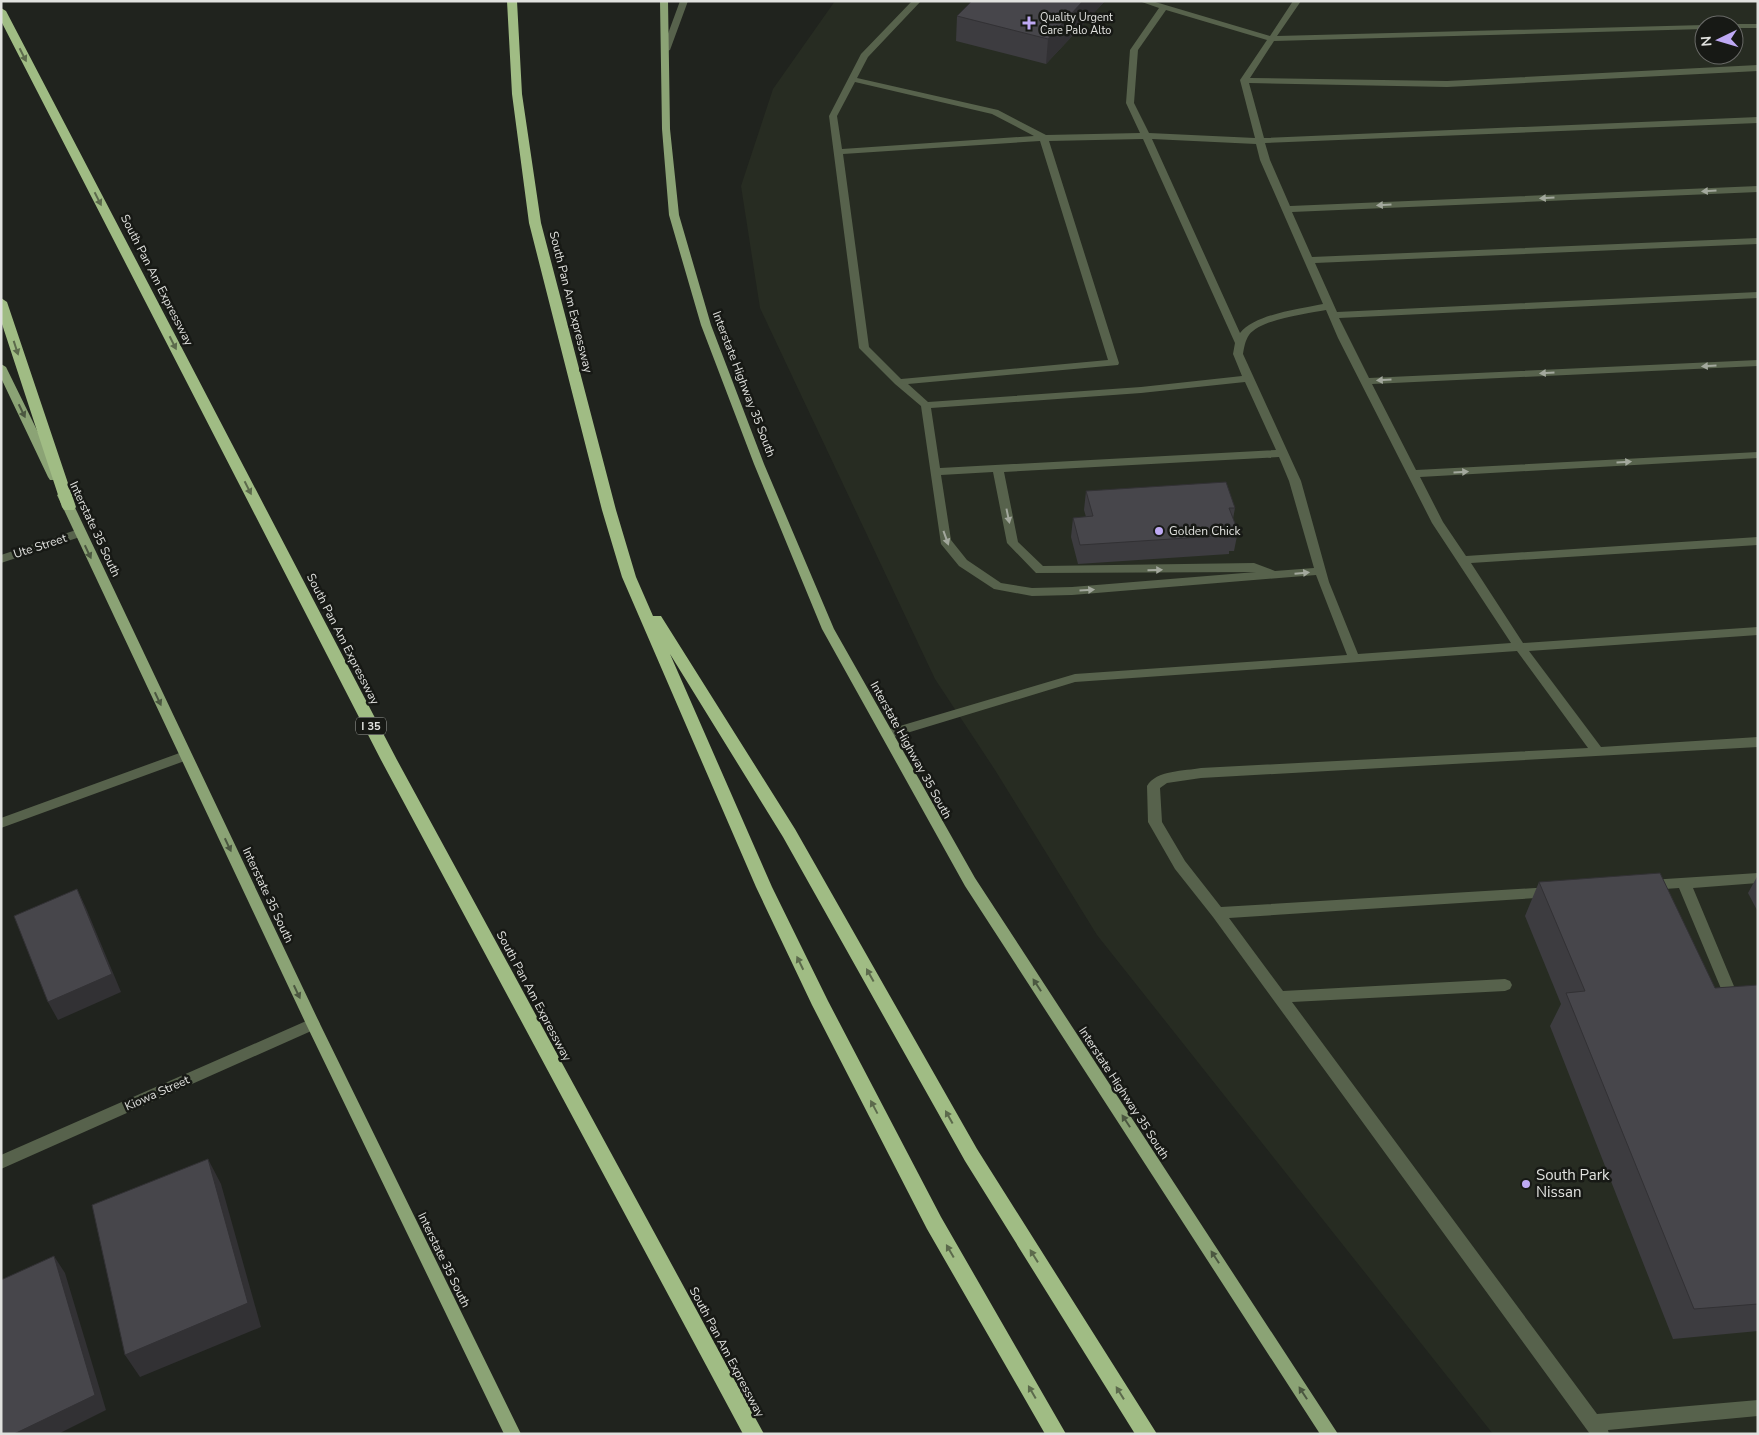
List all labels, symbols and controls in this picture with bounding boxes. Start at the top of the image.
place label: Quality Urgent Care Palo Alto [1040,10,1113,38]
north arrow [1694,15,1744,65]
marker: Quality Urgent Care Palo Alto [1022,16,1036,30]
text: N [1697,35,1716,47]
one-way arrow [19,48,27,62]
one-way arrow [1701,187,1717,195]
one-way arrow [94,192,102,206]
one-way arrow [1538,194,1554,202]
one-way arrow [1376,201,1392,209]
street label: South Pan Am Expressway [117,212,197,349]
street label: South Pan Am Expressway [546,230,597,375]
street label: Interstate Highway 35 South [709,309,779,459]
one-way arrow [169,336,177,351]
one-way arrow [13,341,21,356]
one-way arrow [1701,362,1717,370]
one-way arrow [1538,369,1554,377]
one-way arrow [1376,377,1392,385]
one-way arrow [19,404,27,418]
one-way arrow [1616,458,1632,466]
one-way arrow [1454,467,1470,475]
street label: Interstate 35 South [66,479,124,579]
one-way arrow [244,480,252,495]
one-way arrow [1004,509,1012,524]
place label: Golden Chick [1169,523,1241,539]
marker: Golden Chick [1153,525,1165,537]
street label: Ute Street [11,530,69,562]
one-way arrow [942,531,950,546]
one-way arrow [84,545,92,559]
one-way arrow [1147,566,1163,574]
one-way arrow [1294,569,1310,577]
street label: South Pan Am Expressway [303,571,383,708]
one-way arrow [1080,586,1096,594]
street label: Interstate Highway 35 South [866,678,956,822]
one-way arrow [154,691,162,706]
road number: I 35 [356,718,386,734]
one-way arrow [224,838,232,852]
street label: Interstate 35 South [239,845,297,945]
street label: South Pan Am Expressway [493,928,576,1065]
one-way arrow [796,956,804,970]
one-way arrow [865,969,874,982]
one-way arrow [1032,978,1042,991]
one-way arrow [293,985,301,999]
street label: Interstate Highway 35 South [1075,1024,1173,1162]
street label: Kiowa Street [122,1071,193,1114]
one-way arrow [870,1100,878,1115]
one-way arrow [945,1110,954,1123]
one-way arrow [1121,1114,1131,1127]
place label: South Park Nissan [1536,1165,1610,1202]
marker: South Park Nissan [1520,1178,1532,1190]
street label: Interstate 35 South [414,1210,474,1310]
one-way arrow [946,1244,955,1257]
one-way arrow [1029,1249,1039,1262]
one-way arrow [1210,1250,1219,1263]
street label: South Pan Am Expressway [686,1284,769,1421]
one-way arrow [1027,1385,1036,1398]
one-way arrow [1299,1386,1308,1400]
one-way arrow [1116,1387,1125,1400]

